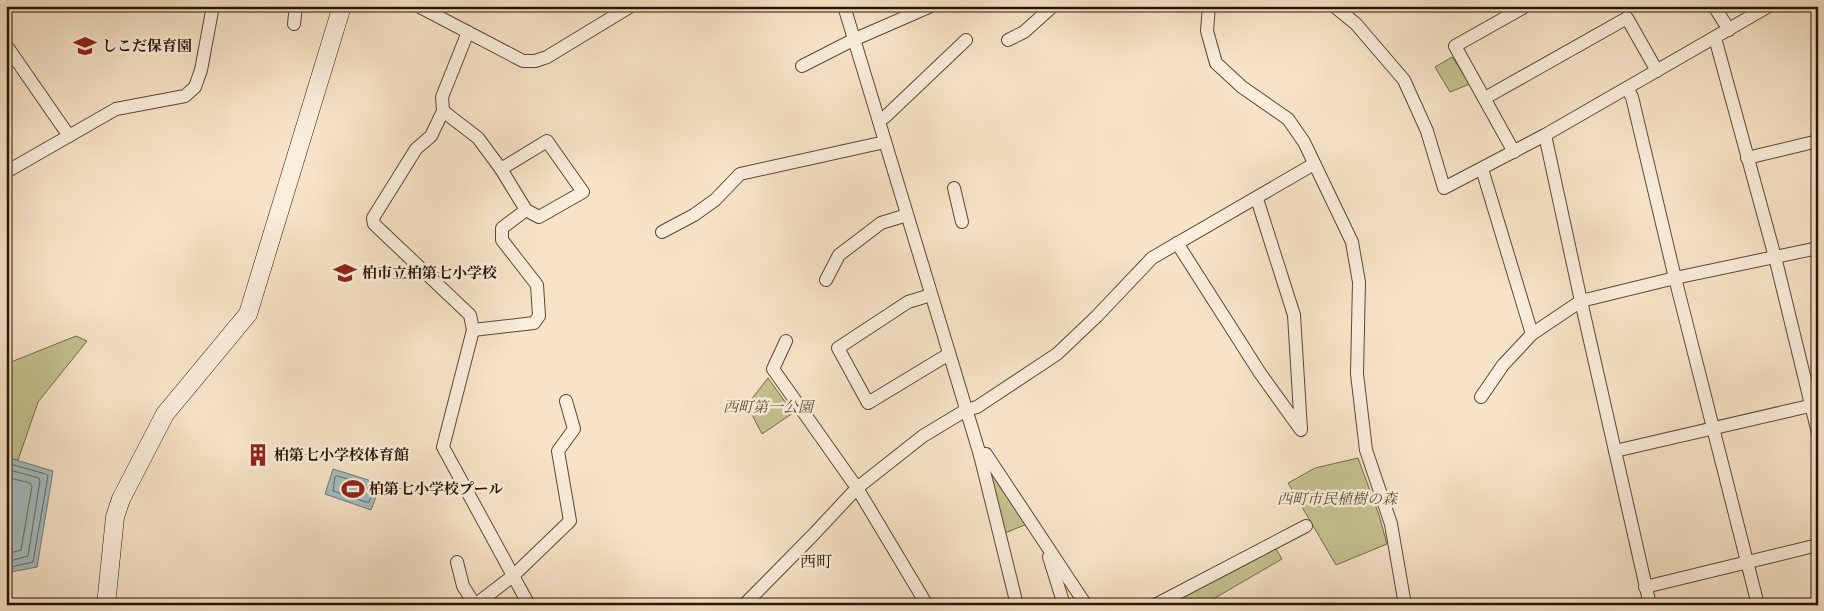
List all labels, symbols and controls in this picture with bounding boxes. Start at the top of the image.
school or university icon: しこだ保育園 [72,33,98,59]
place label: しこだ保育園 [102,37,192,55]
school or university icon: 柏市立柏第七小学校 [332,260,358,286]
place label: 柏市立柏第七小学校 [362,264,497,282]
park label: 西町第一公園 [723,398,816,416]
building icon: 柏第七小学校体育館 [245,442,271,468]
place label: 柏第七小学校体育館 [274,446,409,464]
sports icon: 柏第七小学校プール [340,476,366,502]
place label: 柏第七小学校プール [369,480,503,498]
park label: 西町市民植樹の森 [1277,490,1399,508]
district label: 西町 [800,552,832,571]

